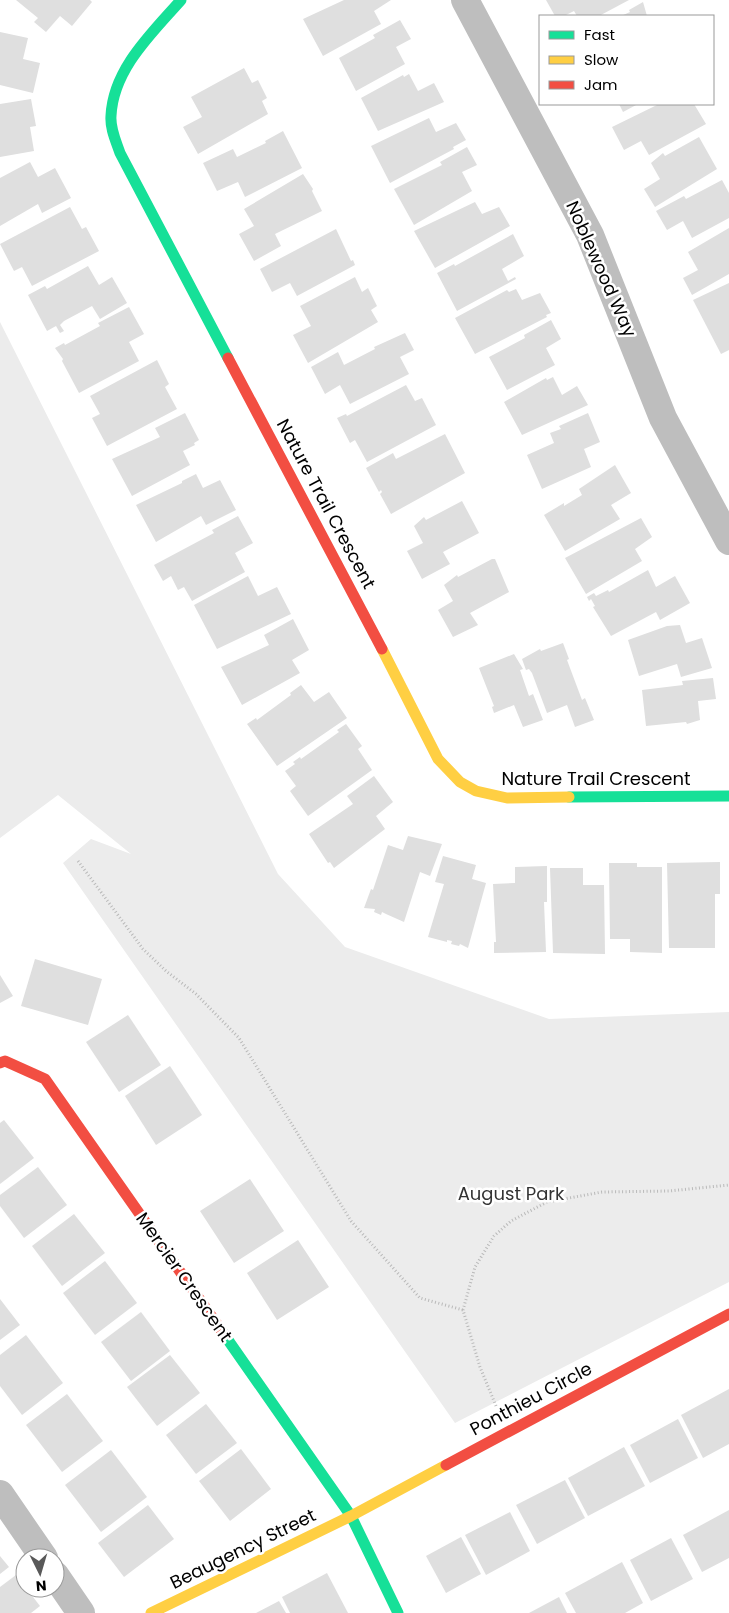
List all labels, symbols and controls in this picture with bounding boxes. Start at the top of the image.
legend [539,15,714,105]
text: Fast [584,24,615,45]
text: Slow [584,49,619,70]
text: Jam [584,74,618,95]
street label: Noblewood Way [560,197,643,341]
street label: Nature Trail Crescent [271,414,382,593]
street label: Nature Trail Crescent [501,766,691,791]
park label: August Park [458,1181,565,1206]
street label: Mercier Crescent [130,1207,238,1346]
street label: Ponthieu Circle [465,1356,596,1441]
street label: Beaugency Street [166,1502,320,1595]
north arrow [15,1548,65,1598]
text: N [35,1576,47,1596]

